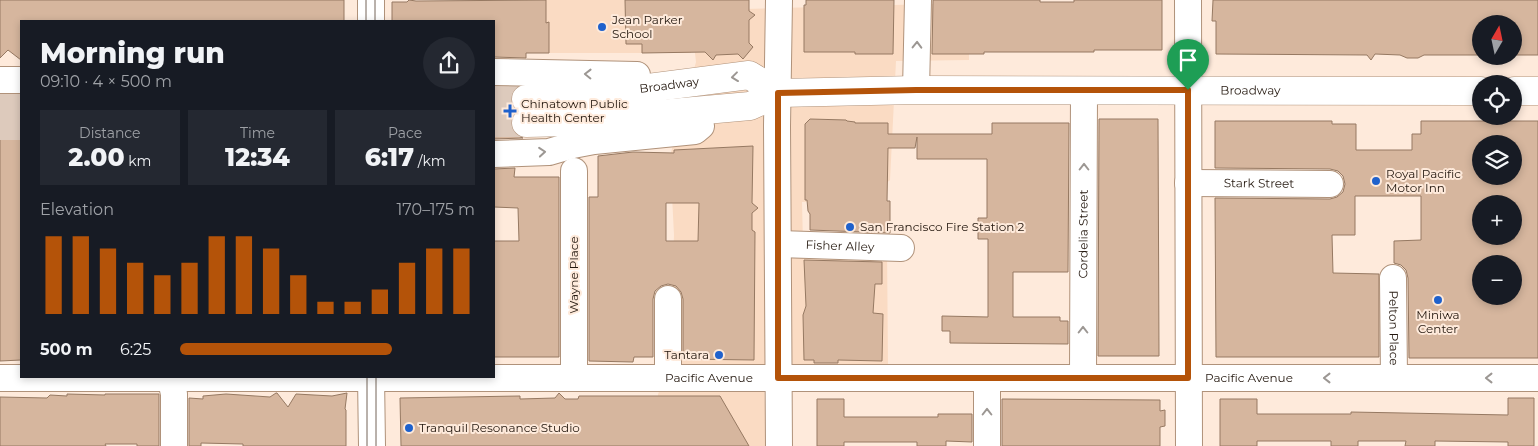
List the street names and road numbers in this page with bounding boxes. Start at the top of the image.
street label: Broadway [638,73,700,96]
street label: Broadway [1220,83,1281,98]
street label: Stark Street [1224,175,1294,191]
street label: Cordelia Street [1075,189,1091,278]
street label: Wayne Place [566,236,581,314]
street label: Fisher Alley [805,237,875,254]
street label: Pelton Place [1386,290,1402,366]
street label: Pacific Avenue [665,370,753,385]
street label: Pacific Avenue [1205,370,1293,385]

